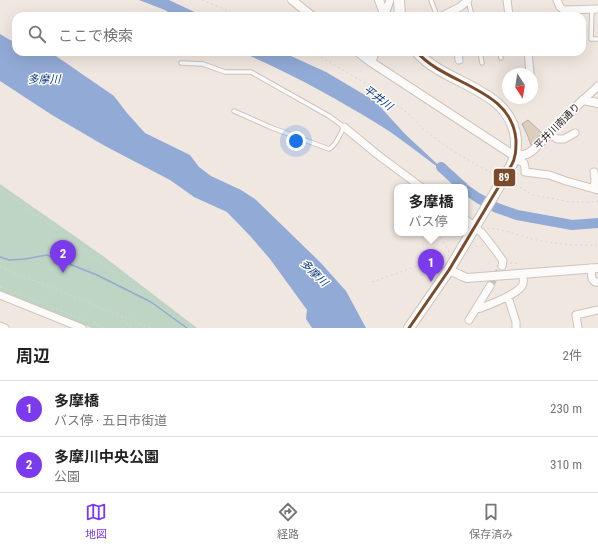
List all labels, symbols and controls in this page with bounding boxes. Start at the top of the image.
search box [12,12,586,56]
icon: search [26,23,48,45]
text: ここで検索 [58,27,133,45]
north arrow [502,68,538,104]
water label: 多摩川 [28,73,61,86]
water label: 平井川 [361,83,396,114]
street label: 平井川南通り [532,101,582,151]
your location [286,131,306,151]
line badge: 89 [493,168,516,187]
text: 89 [498,171,510,184]
popup [394,184,468,236]
text: 多摩橋 [408,193,454,211]
text: バス停 [408,214,448,229]
pin: 2 [50,240,76,273]
pin: 1 [418,249,444,282]
water label: 多摩川 [298,257,331,290]
text: 周辺 [16,346,50,366]
text: 2件 [563,348,582,363]
text: 多摩橋 [54,392,99,410]
text: 1 [26,401,32,416]
text: 230 m [550,401,582,416]
text: バス停 · 五日市街道 [54,413,167,428]
text: 多摩川中央公園 [54,448,159,466]
text: 2 [26,457,32,472]
text: 310 m [550,457,582,472]
text: 公園 [54,469,80,484]
tab: 地図 [85,501,107,541]
tab: 経路 [277,501,299,541]
tab: 保存済み [469,501,513,541]

